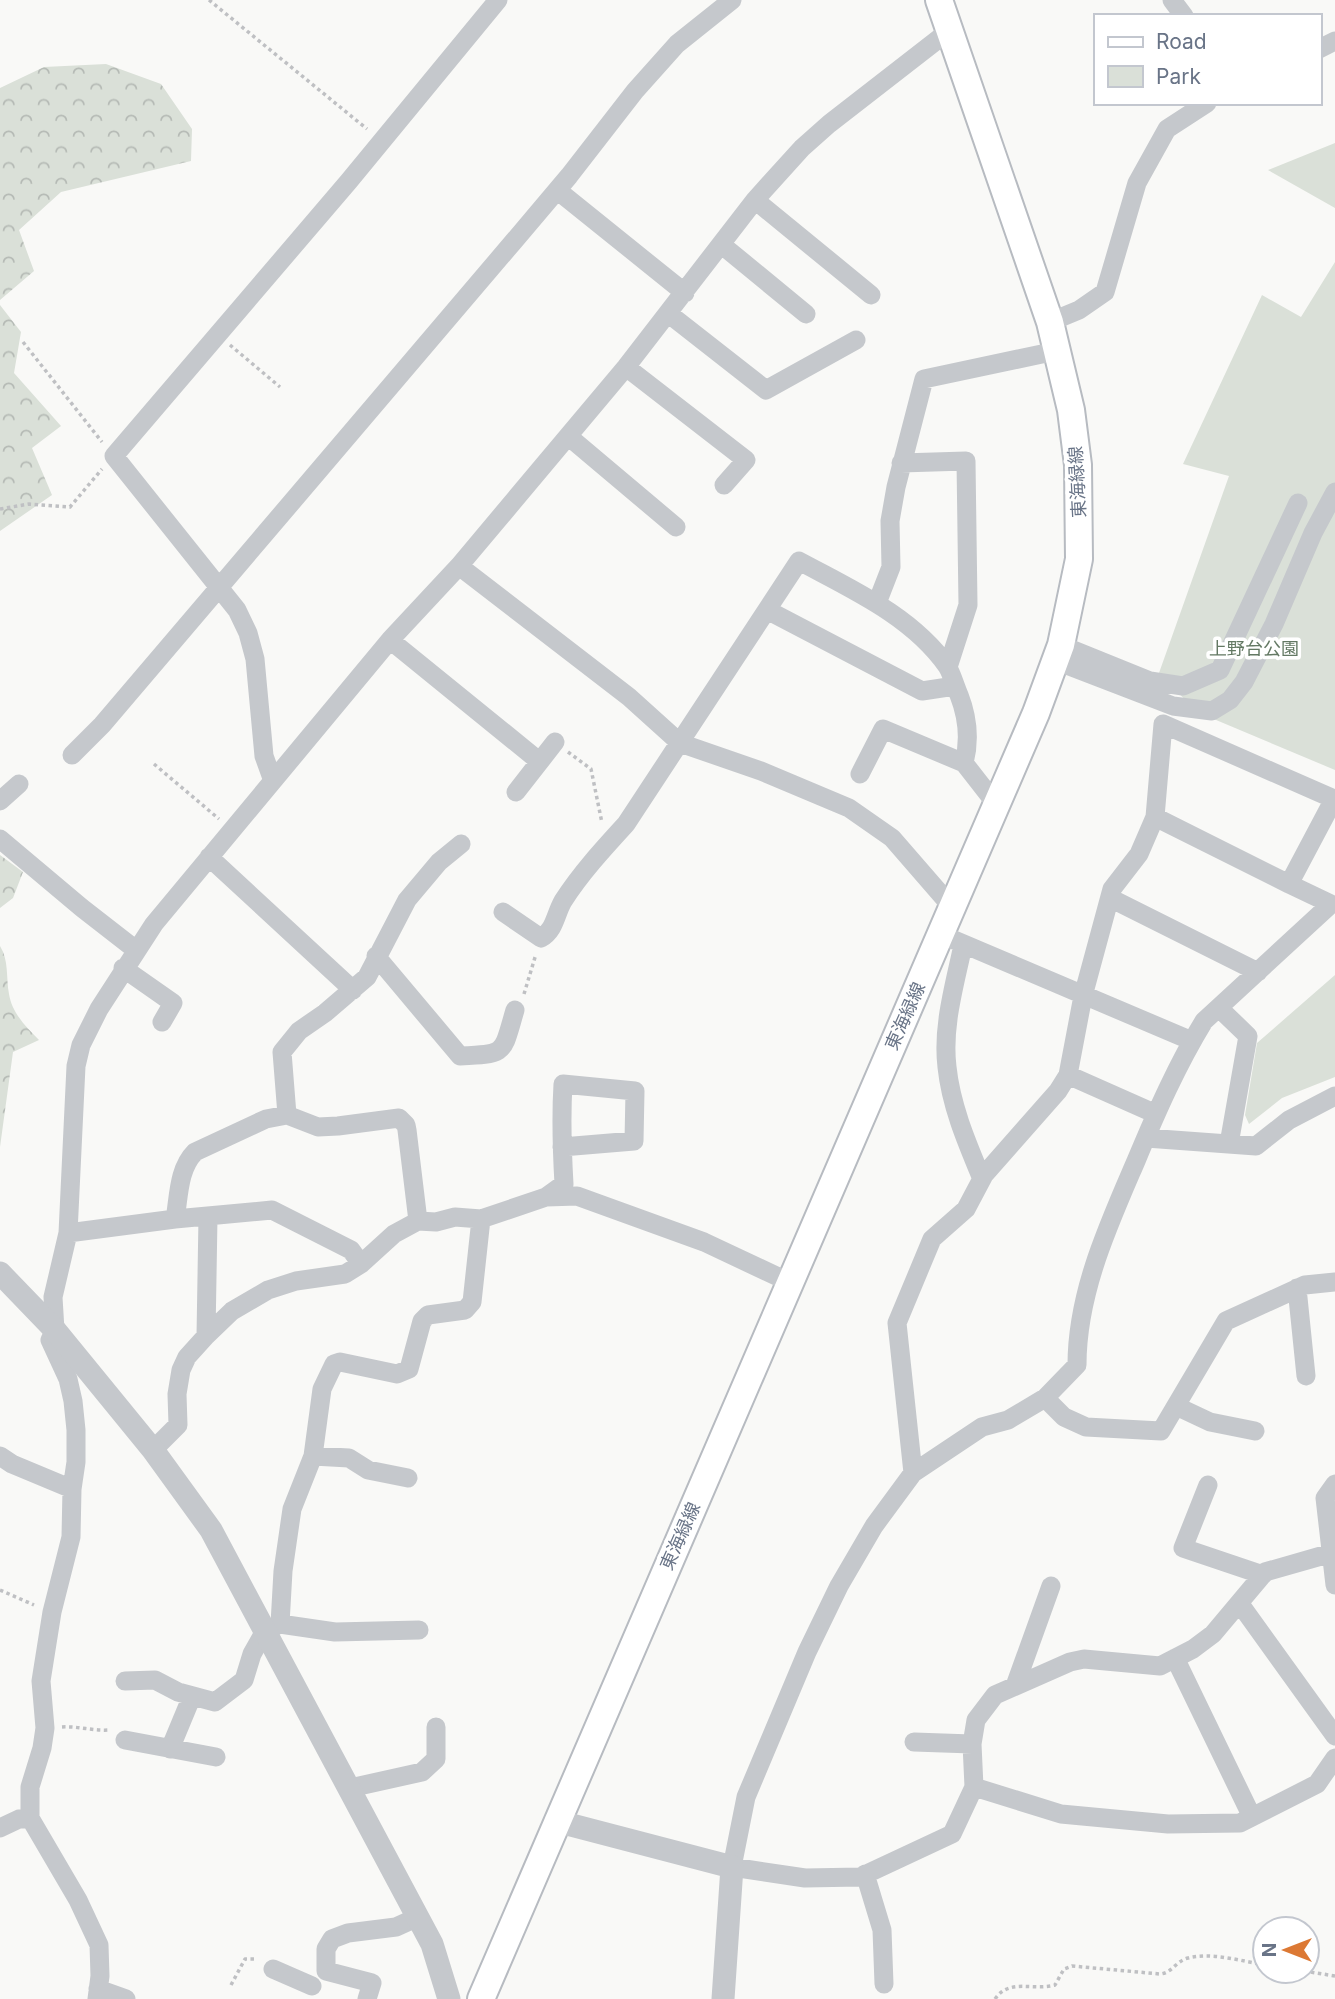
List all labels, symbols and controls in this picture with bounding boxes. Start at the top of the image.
legend [1094,14,1321,105]
text: Road [1156,29,1207,54]
text: Park [1156,64,1201,89]
street label: 東海緑線 [1065,445,1089,519]
park label: 上野台公園 [1209,638,1299,659]
street label: 東海緑線 [881,979,929,1053]
street label: 東海緑線 [656,1499,704,1573]
north arrow [1251,1915,1321,1985]
text: N [1258,1943,1281,1957]

